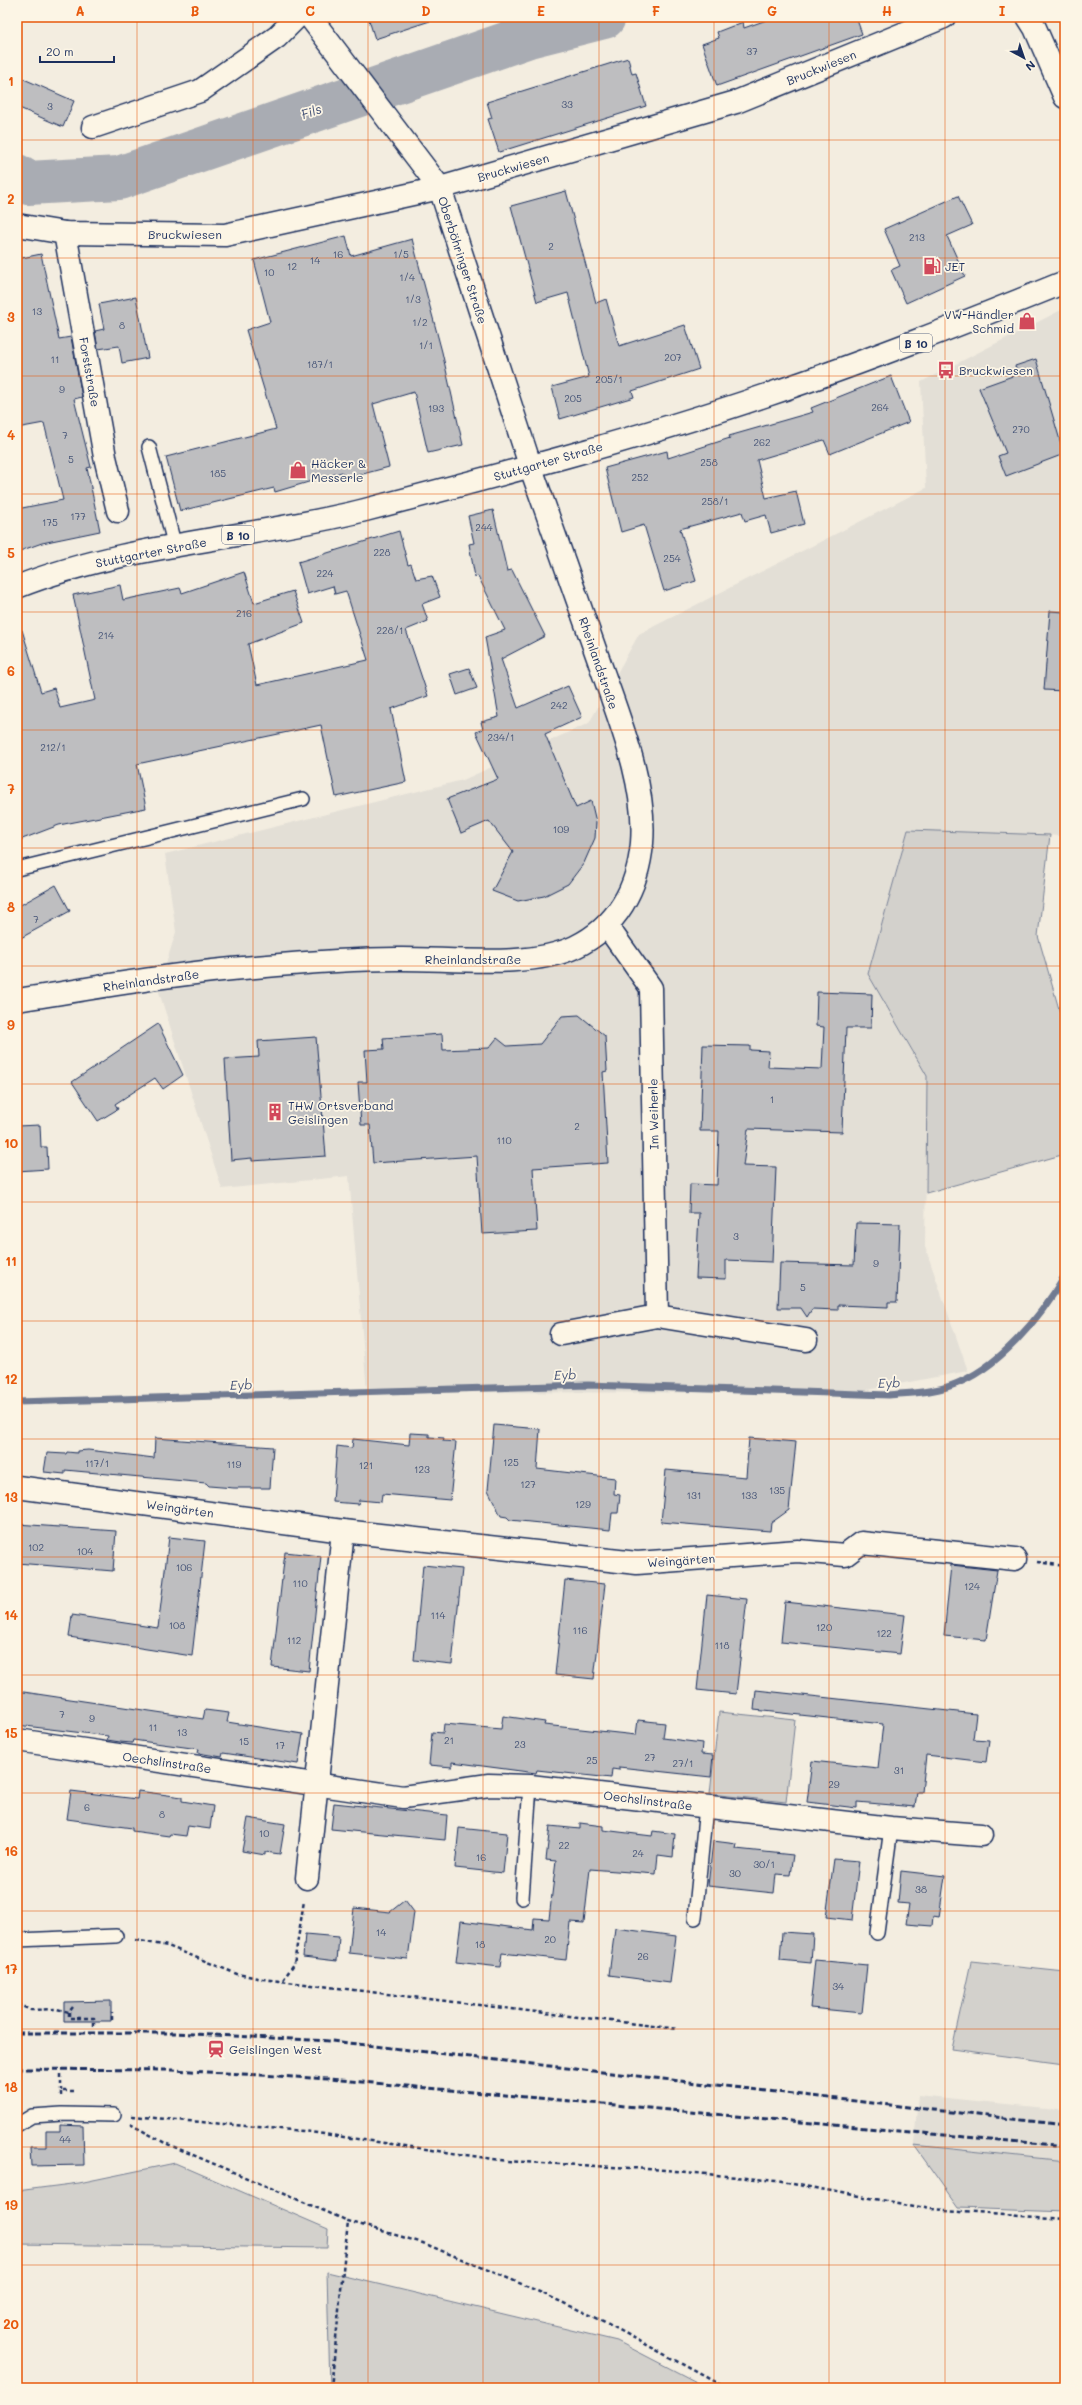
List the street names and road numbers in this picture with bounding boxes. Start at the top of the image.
street label: Bruckwiesen [784,46,858,88]
street label: Bruckwiesen [475,149,551,185]
street label: Oberböhringer Straße [435,194,491,326]
street label: Bruckwiesen [148,226,222,242]
road number: B 10 [900,334,932,352]
street label: Forststraße [76,336,104,408]
street label: Stuttgarter Straße [492,438,604,484]
road number: B 10 [222,526,254,544]
street label: Stuttgarter Straße [94,533,208,571]
street label: Rheinlandstraße [576,615,622,711]
street label: Rheinlandstraße [425,951,521,967]
street label: Rheinlandstraße [102,965,200,995]
street label: Im Weiherle [644,1078,662,1150]
street label: Weingärten [145,1495,215,1521]
street label: Weingärten [646,1550,716,1570]
street label: Oechslinstraße [122,1748,212,1776]
street label: Oechslinstraße [603,1787,693,1813]

